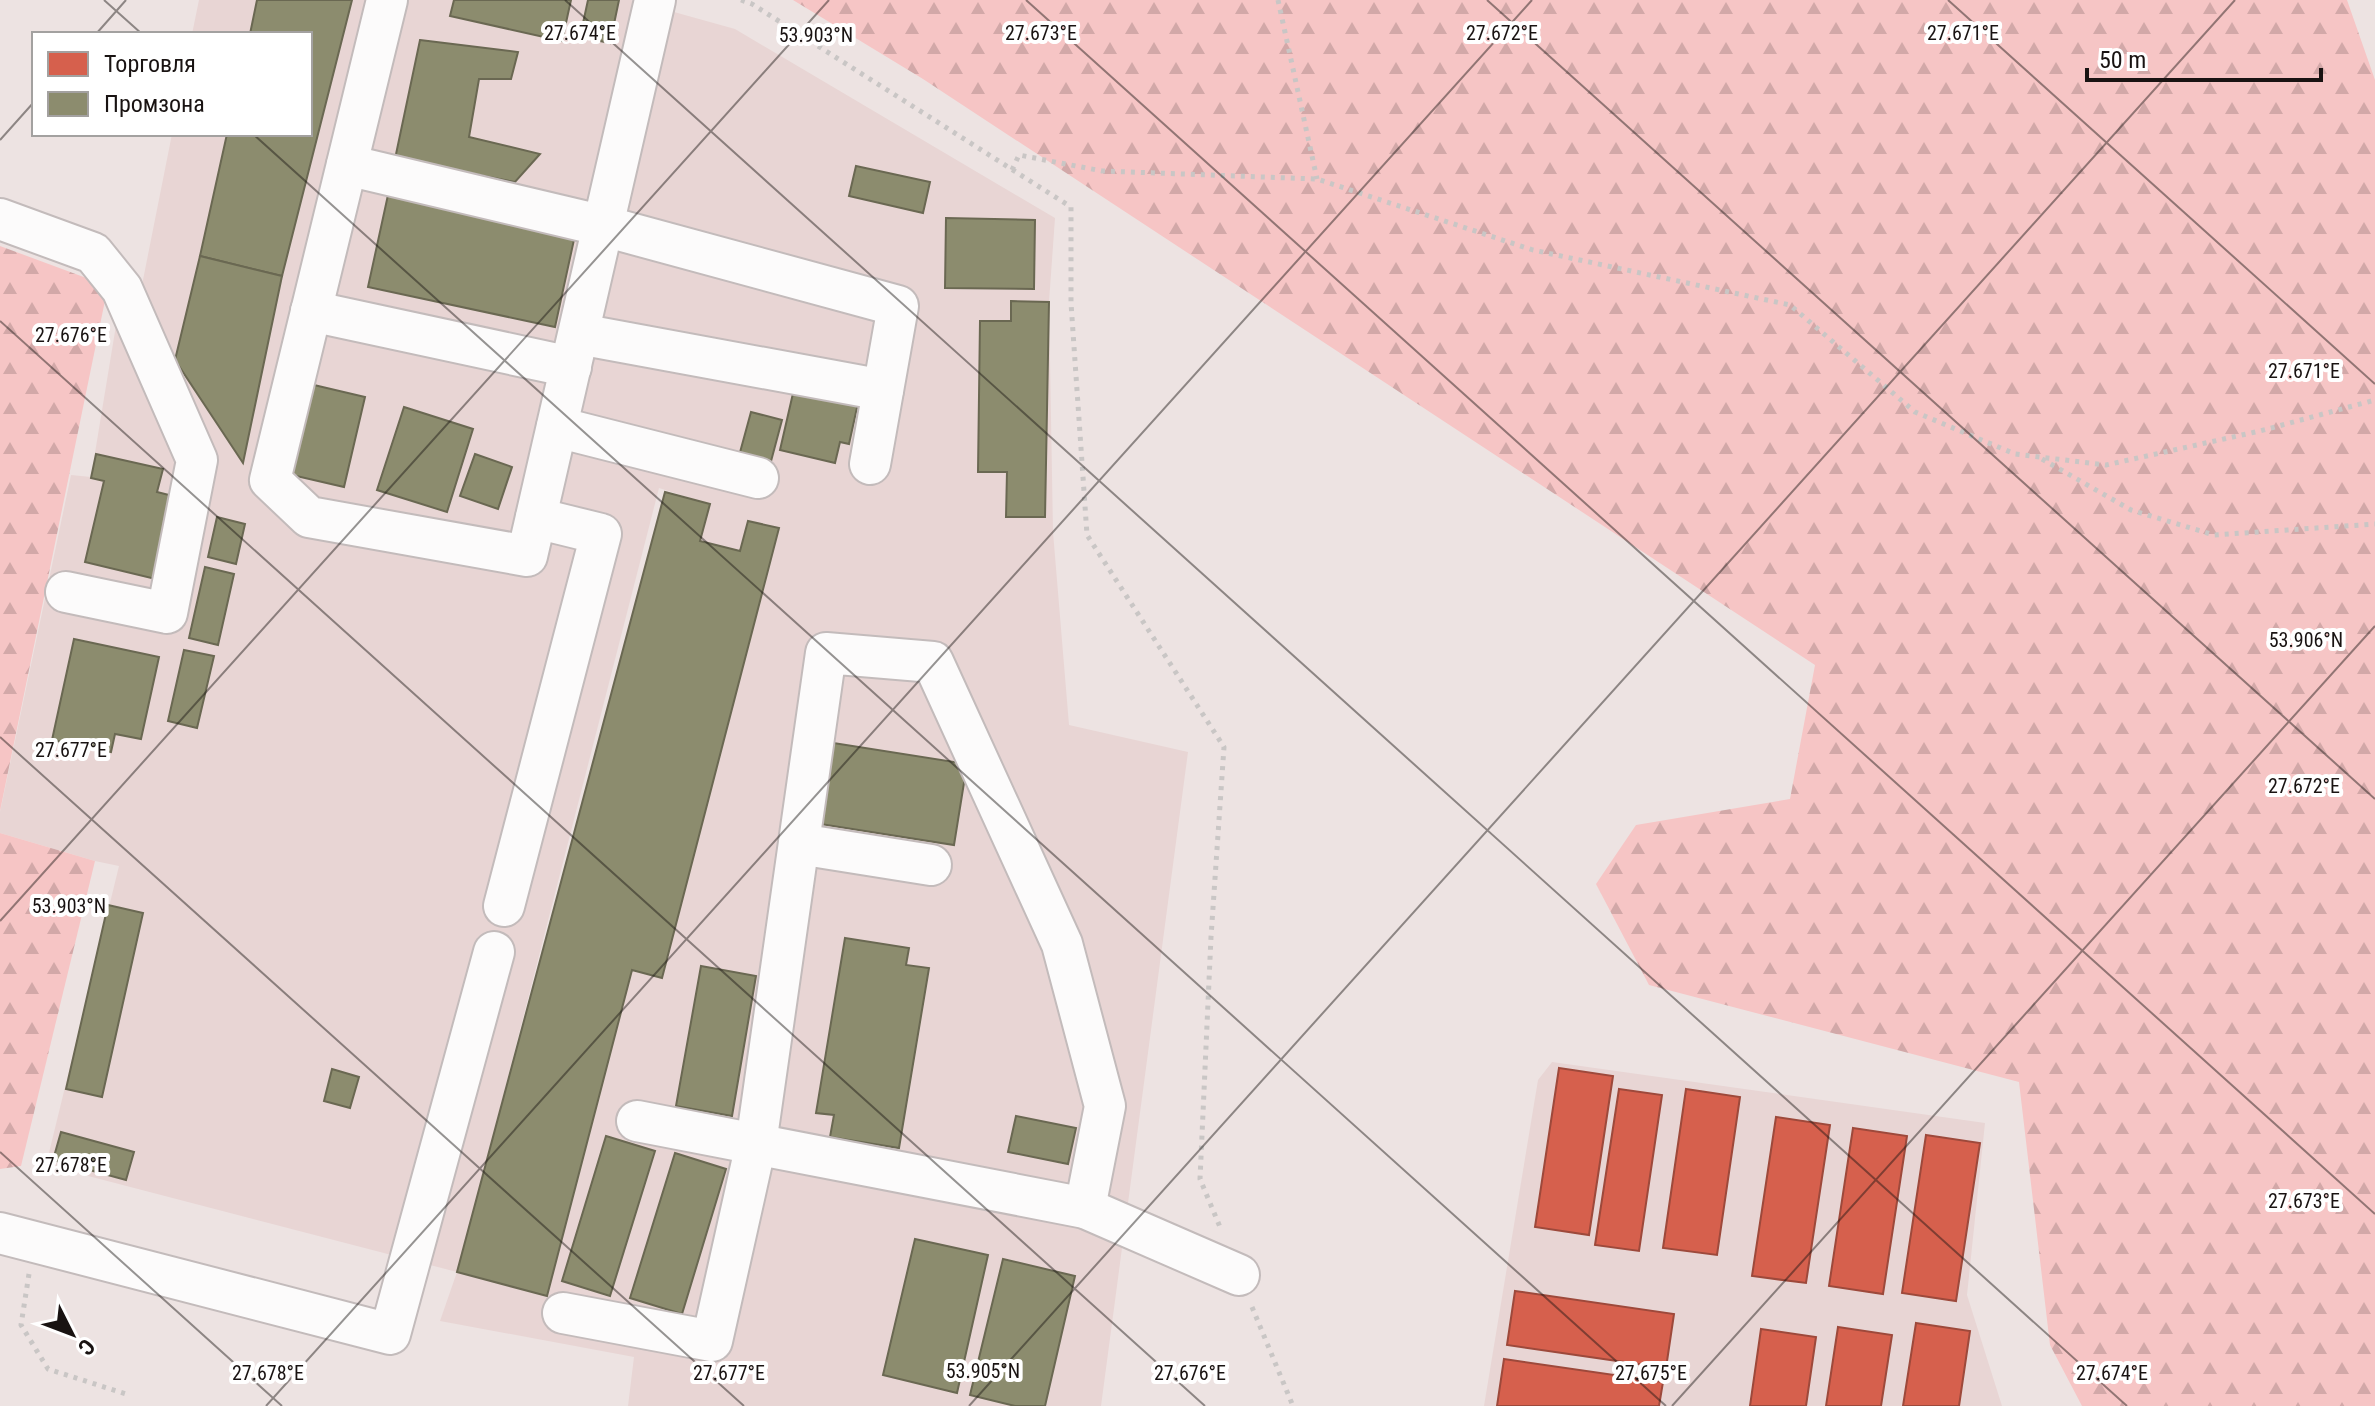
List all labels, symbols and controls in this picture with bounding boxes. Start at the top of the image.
text: 27.674°E [544,21,616,45]
text: 27.673°E [1005,21,1077,45]
text: 27.672°E [1466,21,1538,45]
text: 27.671°E [1927,21,1999,45]
text: 53.903°N [779,23,853,47]
legend [32,32,312,136]
scale bar [2087,32,2321,82]
text: 50 m [2099,46,2146,74]
text: Торговля [104,50,196,78]
text: Промзона [104,90,205,118]
text: 27.676°E [35,323,107,347]
text: 27.671°E [2268,359,2340,383]
text: 53.906°N [2269,628,2343,652]
text: 27.677°E [35,738,107,762]
text: 27.672°E [2268,774,2340,798]
text: 53.903°N [32,894,106,918]
text: 27.678°E [35,1153,107,1177]
text: 27.673°E [2268,1189,2340,1213]
north arrow [32,1294,112,1374]
text: С [73,1334,100,1360]
text: 53.905°N [946,1359,1020,1383]
text: 27.678°E [232,1361,304,1385]
text: 27.677°E [693,1361,765,1385]
text: 27.676°E [1154,1361,1226,1385]
text: 27.675°E [1615,1361,1687,1385]
text: 27.674°E [2076,1361,2148,1385]

